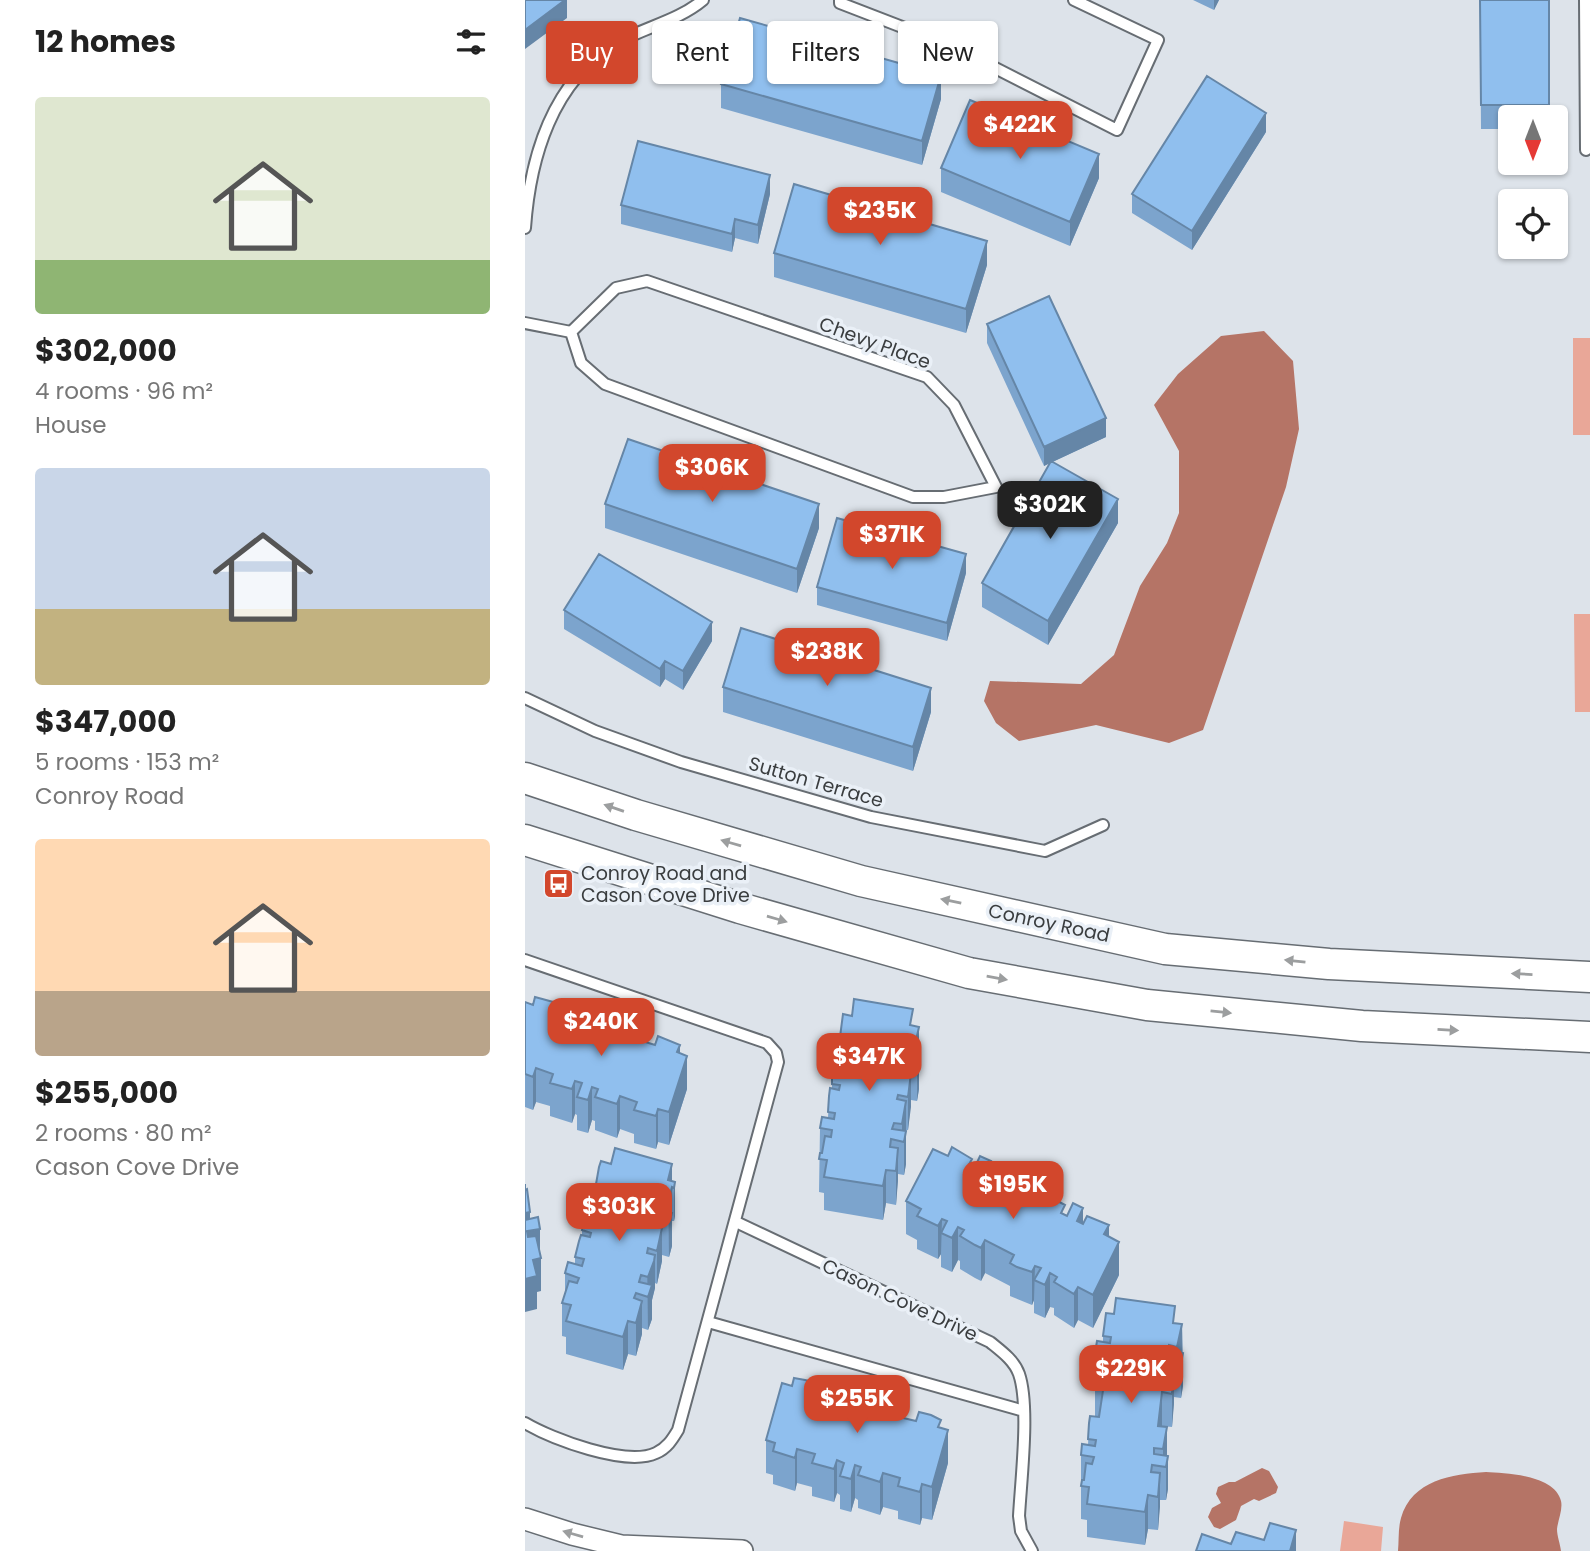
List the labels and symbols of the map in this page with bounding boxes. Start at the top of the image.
pin: $422K [971,102,1069,161]
north arrow [1498,105,1568,175]
pin: $235K [831,188,929,247]
street label: Chevy Place [815,310,935,376]
pin: $306K [663,444,761,504]
pin: $302K [1001,482,1099,541]
pin: $371K [843,512,941,571]
pin: $238K [778,628,876,688]
street label: Sutton Terrace [746,750,886,814]
one-way arrow [603,802,624,813]
one-way arrow [720,838,741,848]
place label: Conroy Road and Cason Cove Drive [581,860,750,909]
bus stop icon: Conroy Road and Cason Cove Drive [541,867,575,901]
one-way arrow [939,895,961,906]
street label: Conroy Road [986,897,1112,949]
one-way arrow [766,914,788,925]
one-way arrow [1284,955,1306,966]
one-way arrow [1511,968,1533,979]
one-way arrow [986,973,1008,984]
pin: $240K [552,998,650,1058]
one-way arrow [1211,1007,1233,1018]
one-way arrow [1437,1025,1459,1036]
pin: $347K [820,1034,918,1093]
pin: $195K [964,1162,1062,1221]
pin: $303K [570,1184,668,1243]
street label: Cason Cove Drive [818,1252,982,1348]
pin: $229K [1082,1346,1180,1405]
pin: $255K [808,1376,906,1435]
one-way arrow [562,1528,583,1538]

